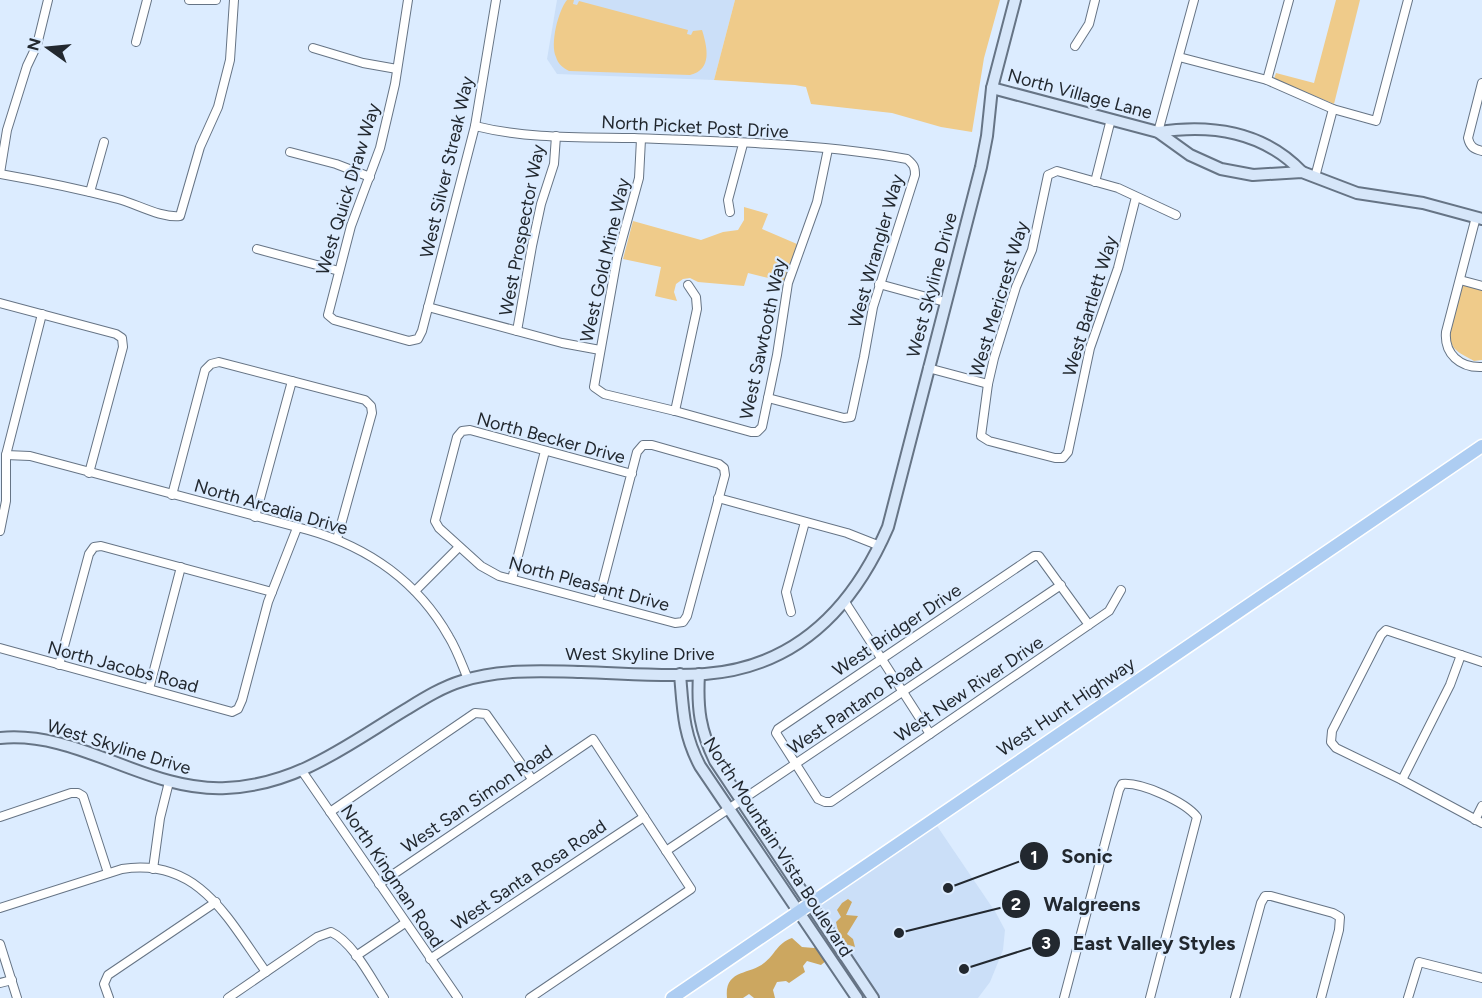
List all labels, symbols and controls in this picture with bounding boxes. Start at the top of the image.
north arrow [18,18,78,78]
text: N [23,36,45,53]
street label: North Village Lane [1005,64,1155,124]
street label: West Silver Streak Way [415,73,479,260]
street label: West Quick Draw Way [311,100,385,277]
street label: North Picket Post Drive [601,111,789,143]
street label: West Prospector Way [495,142,550,318]
street label: West Wrangler Way [844,171,909,330]
street label: West Gold Mine Way [575,175,635,344]
street label: West Skyline Drive [902,210,962,360]
street label: West Mericrest Way [965,218,1033,380]
street label: West Bartlett Way [1058,232,1122,379]
street label: West Sawtooth Way [735,256,791,422]
street label: North Becker Drive [474,408,628,468]
street label: North Arcadia Drive [192,475,351,540]
street label: North Pleasant Drive [506,552,672,616]
street label: West Bridger Drive [829,579,966,681]
street label: West New River Drive [890,631,1048,747]
street label: North Jacobs Road [45,636,201,698]
street label: West Skyline Drive [565,643,715,665]
street label: West Hunt Highway [993,652,1140,761]
street label: West Pantano Road [783,653,927,759]
street label: West Skyline Drive [44,715,194,779]
street label: North Mountain Vista Boulevard [699,733,857,961]
street label: West San Simon Road [397,740,557,858]
street label: North Kingman Road [336,800,448,952]
street label: West Santa Rosa Road [447,815,611,935]
callout: Sonic [1019,837,1125,875]
text: Sonic [1061,844,1113,868]
text: 1 [1030,846,1038,868]
callout: Walgreens [1001,885,1152,923]
text: Walgreens [1044,892,1140,916]
text: 2 [1011,893,1021,915]
callout: East Valley Styles [1031,924,1247,962]
text: East Valley Styles [1073,931,1235,955]
text: 3 [1041,932,1051,954]

